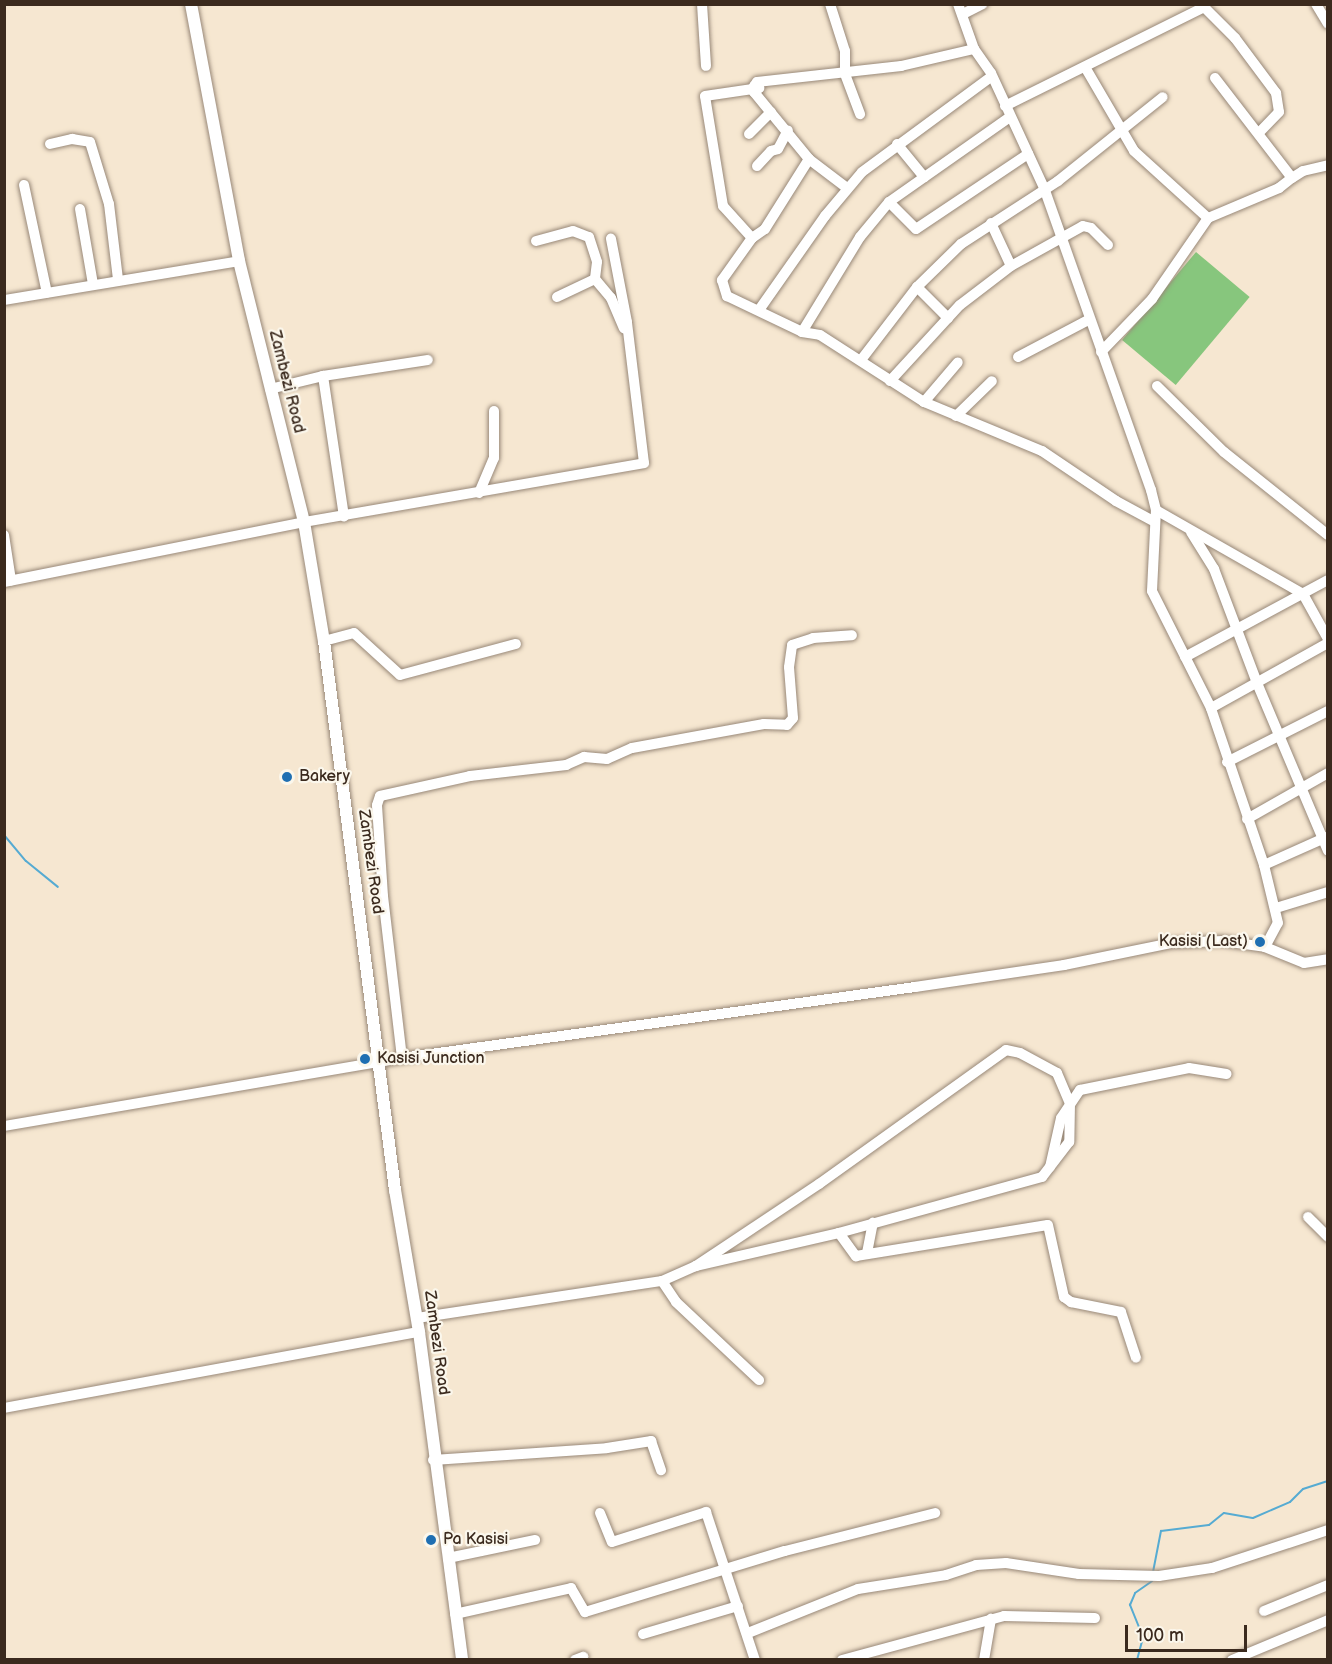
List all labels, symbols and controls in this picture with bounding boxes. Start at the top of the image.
street label: Zambezi Road [264,329,308,435]
place label: Bakery [299,767,350,787]
marker: Bakery [280,770,294,784]
street label: Zambezi Road [353,809,387,915]
place label: Kasisi (Last) [1159,932,1248,952]
marker: Kasisi (Last) [1253,935,1267,949]
place label: Kasisi Junction [377,1049,485,1069]
marker: Kasisi Junction [358,1052,372,1066]
street label: Zambezi Road [419,1290,453,1396]
place label: Pa Kasisi [443,1530,508,1550]
marker: Pa Kasisi [424,1533,438,1547]
scale bar [1128,1613,1250,1651]
text: 100 m [1136,1625,1184,1646]

